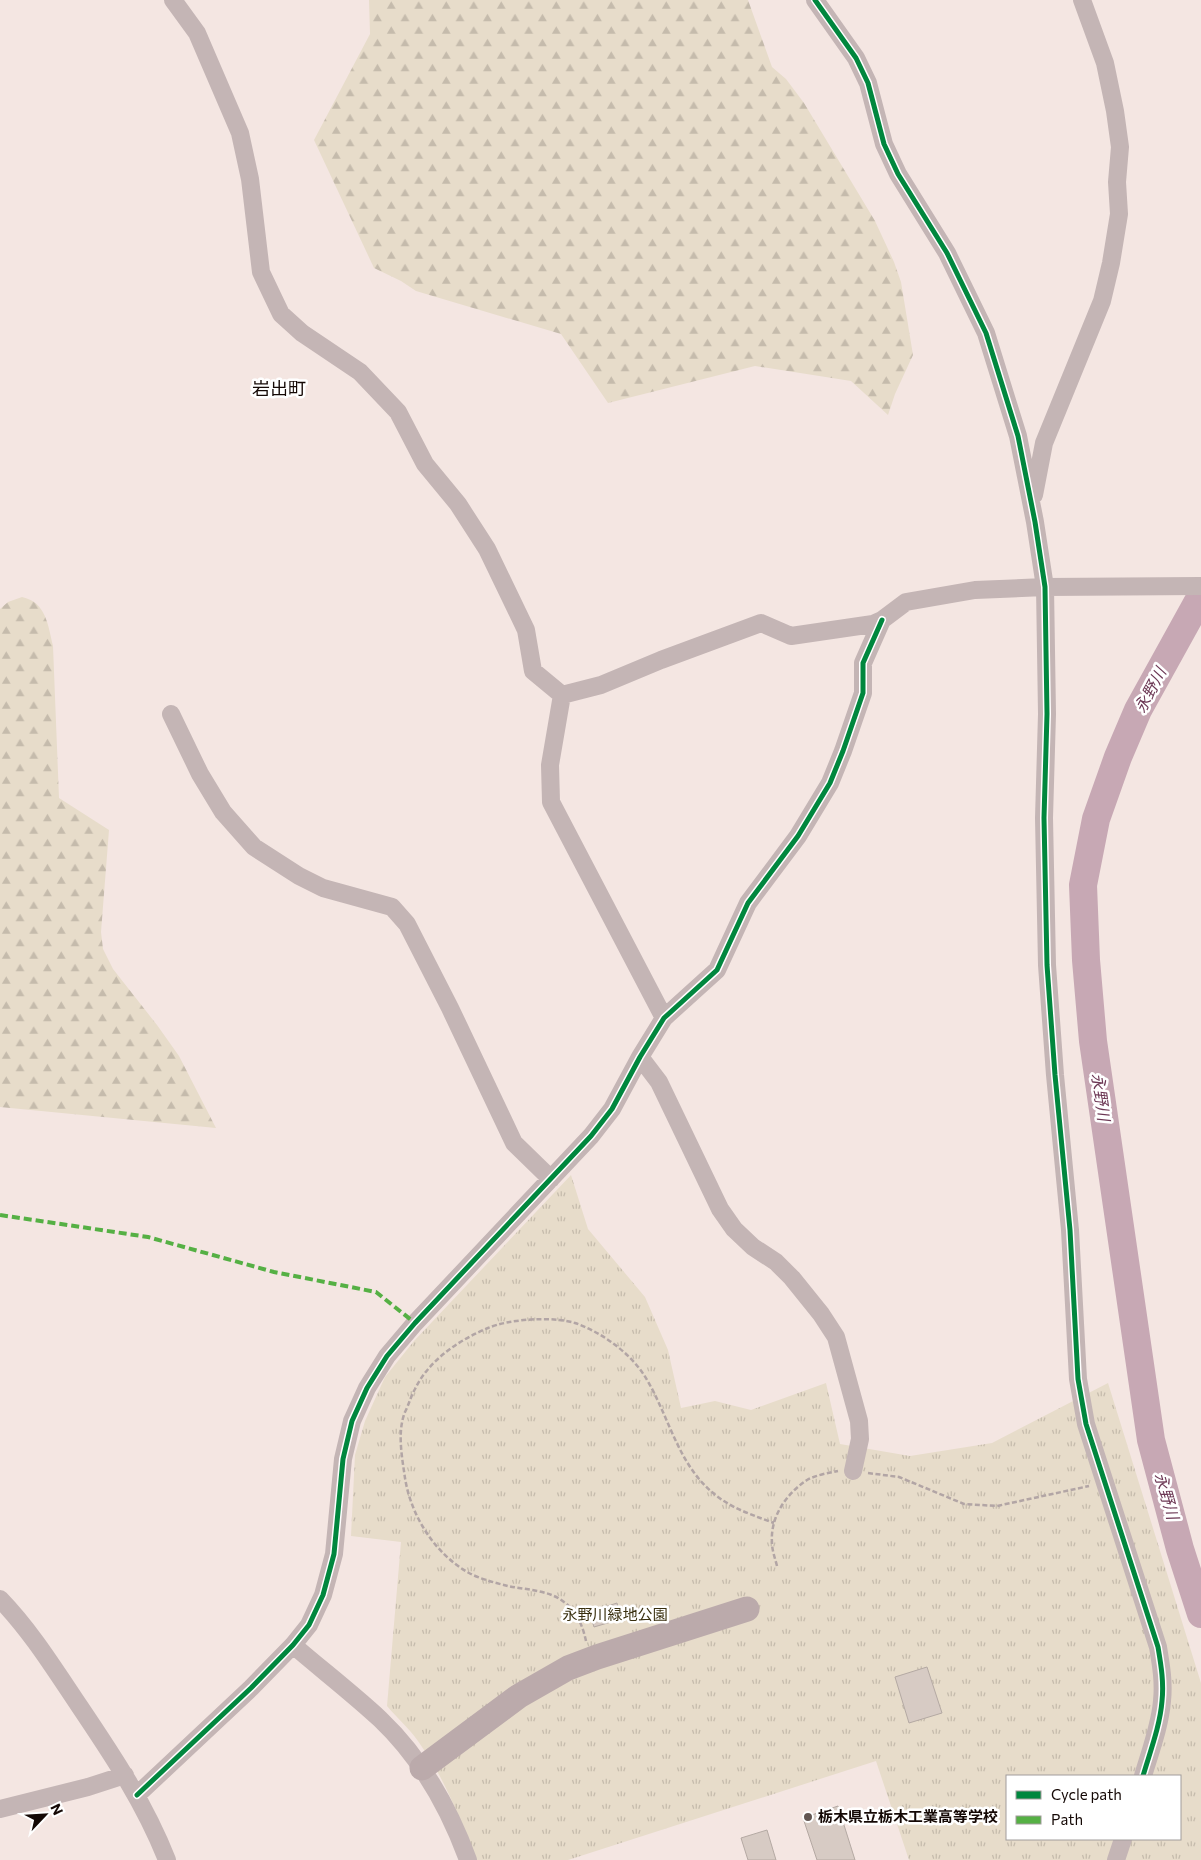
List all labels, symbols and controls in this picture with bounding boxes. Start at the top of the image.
district label: 岩出町 [252,377,306,399]
water label: 永野川 [1130,662,1170,715]
water label: 永野川 [1089,1072,1115,1124]
water label: 永野川 [1152,1470,1184,1523]
park label: 永野川緑地公園 [562,1605,668,1623]
legend [1006,1775,1181,1840]
text: Cycle path [1051,1785,1122,1803]
north arrow [20,1790,70,1840]
text: N [47,1801,67,1818]
place label: 栃木県立栃木工業高等学校 [818,1807,998,1825]
text: Path [1051,1810,1083,1828]
marker: 栃木県立栃木工業高等学校 [802,1811,814,1823]

